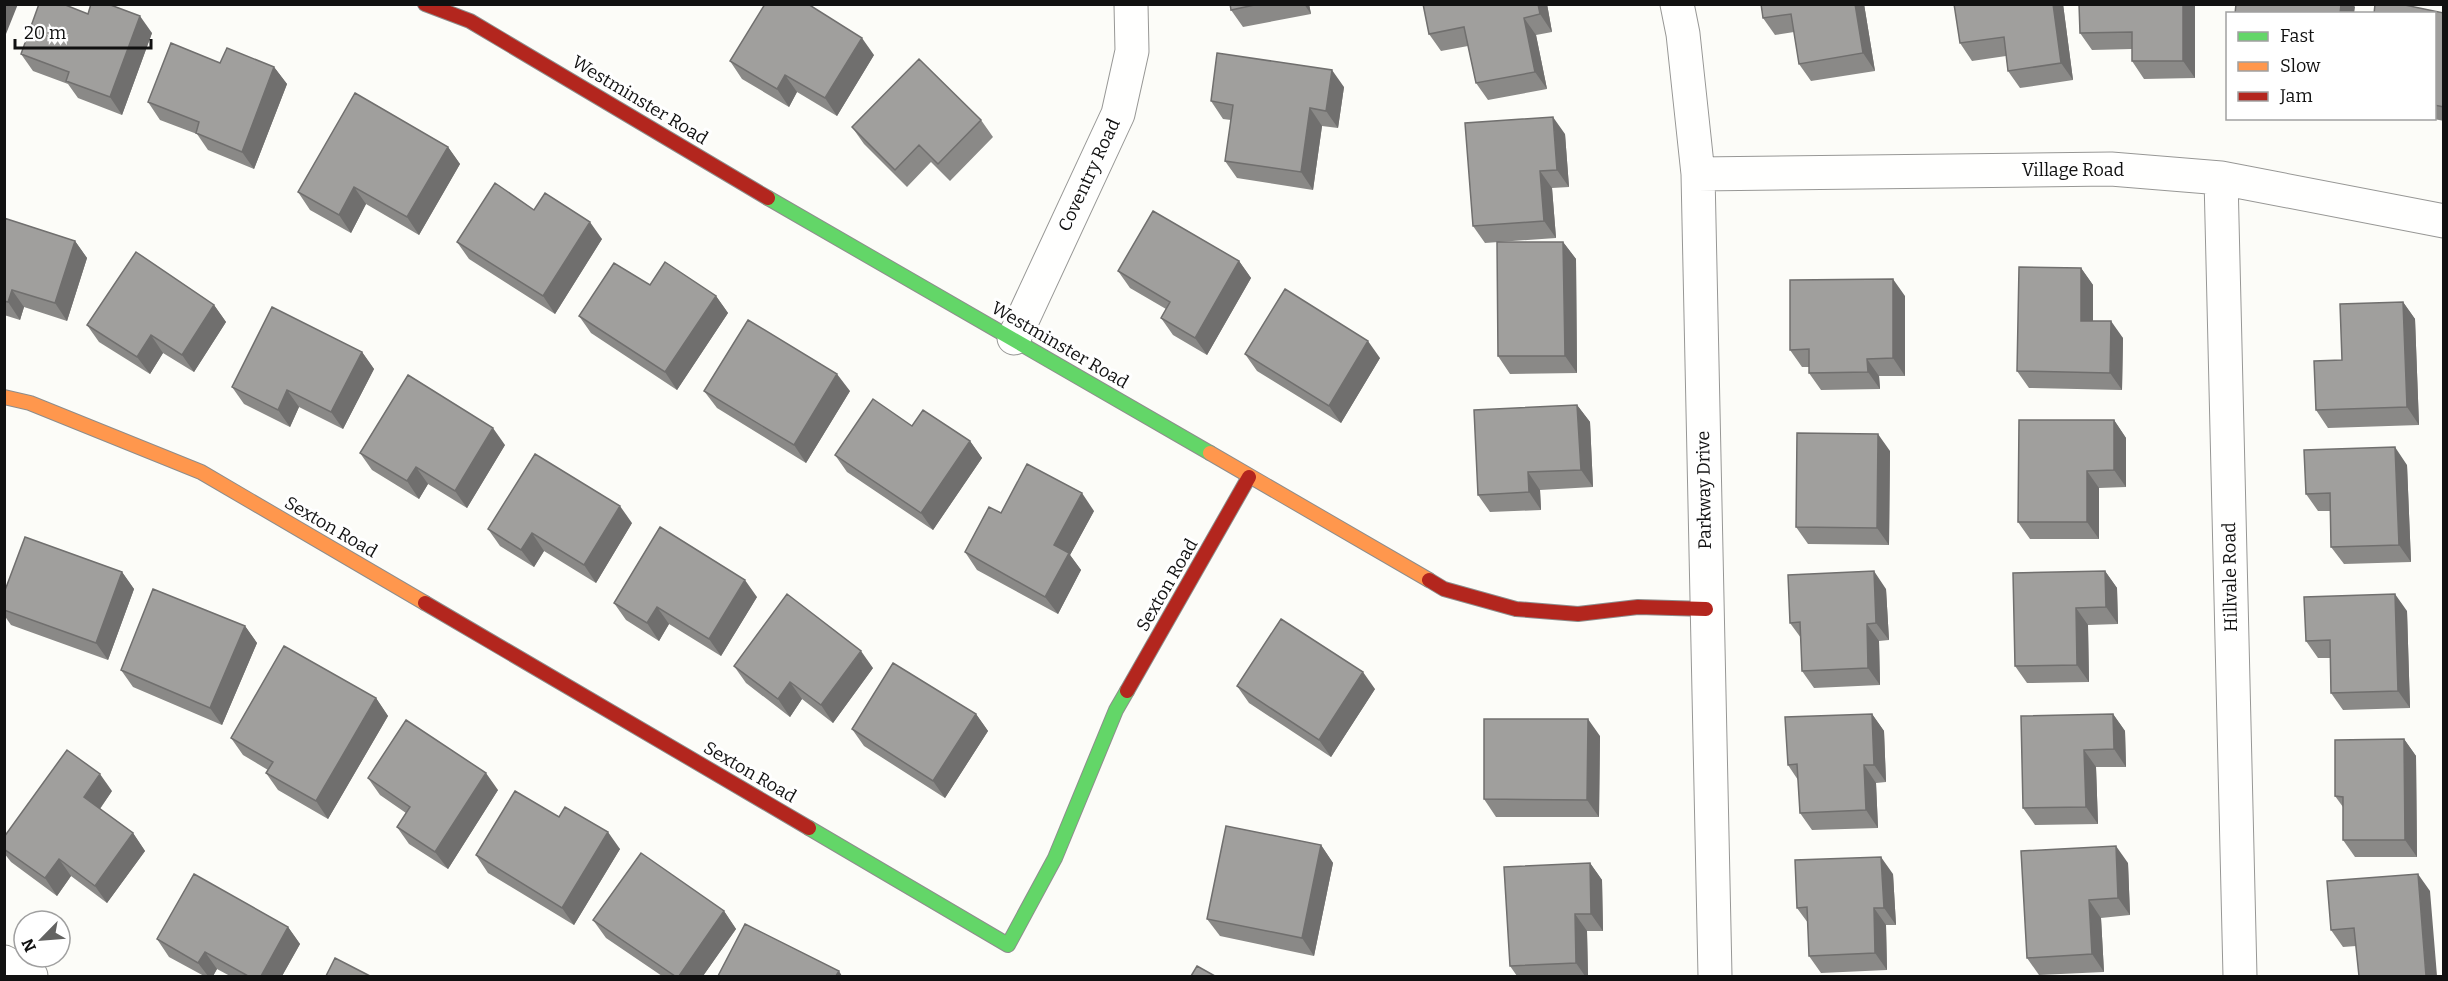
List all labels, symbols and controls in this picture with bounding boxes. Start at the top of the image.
scale bar [15,12,152,50]
legend [2226,12,2436,120]
text: 20 m [24,22,66,44]
text: Fast [2280,25,2315,47]
street label: Westminster Road [568,51,712,149]
text: Slow [2280,55,2321,77]
text: Jam [2279,85,2313,107]
street label: Coventry Road [1053,115,1125,235]
street label: Village Road [2022,159,2125,181]
street label: Westminster Road [988,297,1133,393]
street label: Parkway Drive [1692,431,1716,549]
street label: Sexton Road [281,492,382,563]
street label: Hillvale Road [2218,522,2242,632]
street label: Sexton Road [1132,534,1203,635]
street label: Sexton Road [700,737,801,808]
north arrow [12,909,72,969]
text: N [18,936,40,955]

